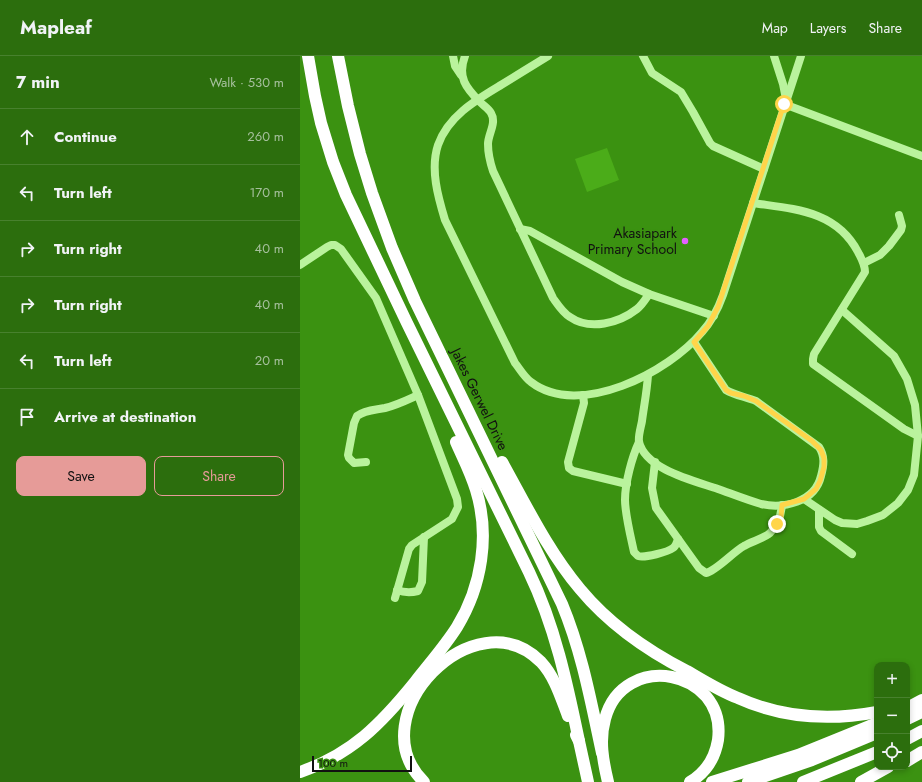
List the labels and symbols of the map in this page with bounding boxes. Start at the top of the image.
route start [775,95,793,113]
place label: Akasiapark Primary School [588,223,678,259]
marker: Akasiapark Primary School [680,236,690,246]
street label: Jakes Gerwel Drive [446,343,513,453]
route end [768,515,786,533]
scale bar [312,754,412,773]

